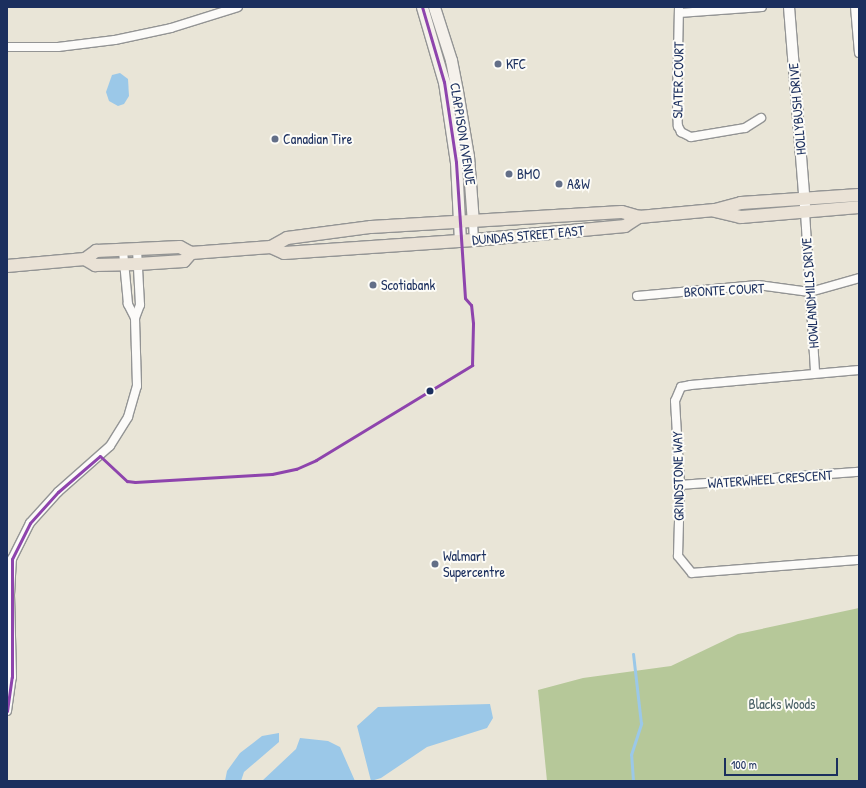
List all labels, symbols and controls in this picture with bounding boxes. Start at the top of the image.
street label: SLATER COURT [669,41,687,119]
place label: KFC [506,56,526,72]
marker: KFC [493,59,503,69]
street label: HOLLYBUSH DRIVE [785,62,809,156]
street label: CLAPPISON AVENUE [447,82,479,186]
place label: Canadian Tire [283,131,352,147]
marker: Canadian Tire [270,134,280,144]
place label: BMO [517,166,540,182]
marker: BMO [504,169,514,179]
place label: A&W [567,176,590,192]
marker: A&W [554,179,564,189]
street label: DUNDAS STREET EAST [471,222,585,248]
street label: HOWLANDMILLS DRIVE [798,237,822,349]
place label: Scotiabank [381,277,435,293]
street label: BRONTE COURT [683,279,765,301]
marker: Scotiabank [368,280,378,290]
unlabelled marker [425,386,435,396]
street label: GRINDSTONE WAY [669,431,687,521]
street label: WATERWHEEL CRESCENT [707,466,833,492]
place label: Walmart Supercentre [443,548,505,580]
marker: Walmart Supercentre [430,559,440,569]
park label: Blacks Woods [749,696,815,712]
scale bar [726,750,840,776]
text: 100 m [731,756,757,773]

